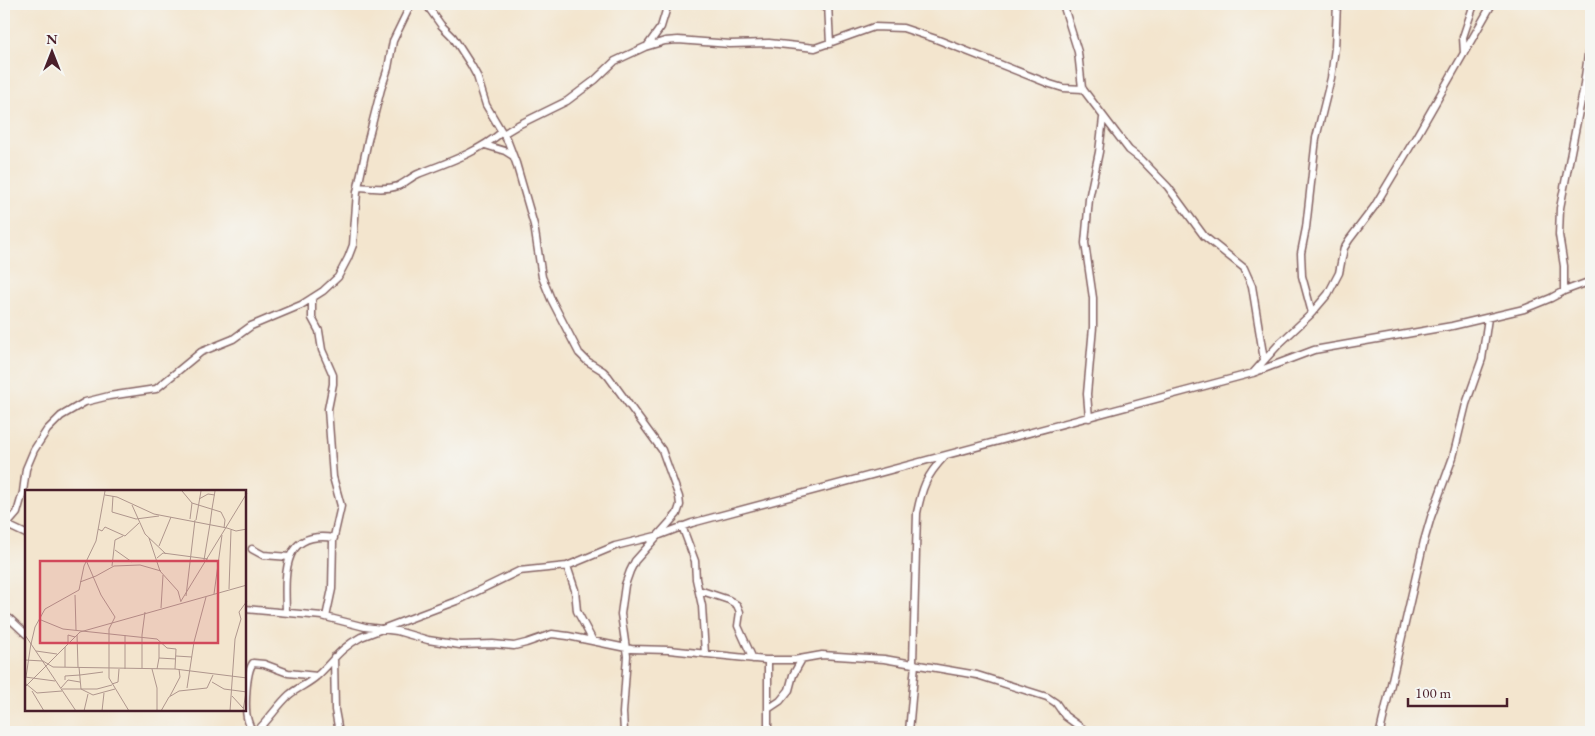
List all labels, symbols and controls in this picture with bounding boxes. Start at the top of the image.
north arrow [28,28,78,78]
text: N [46,30,58,48]
inset map [25,490,246,711]
scale bar [1408,676,1506,708]
text: 100 m [1415,683,1452,702]

